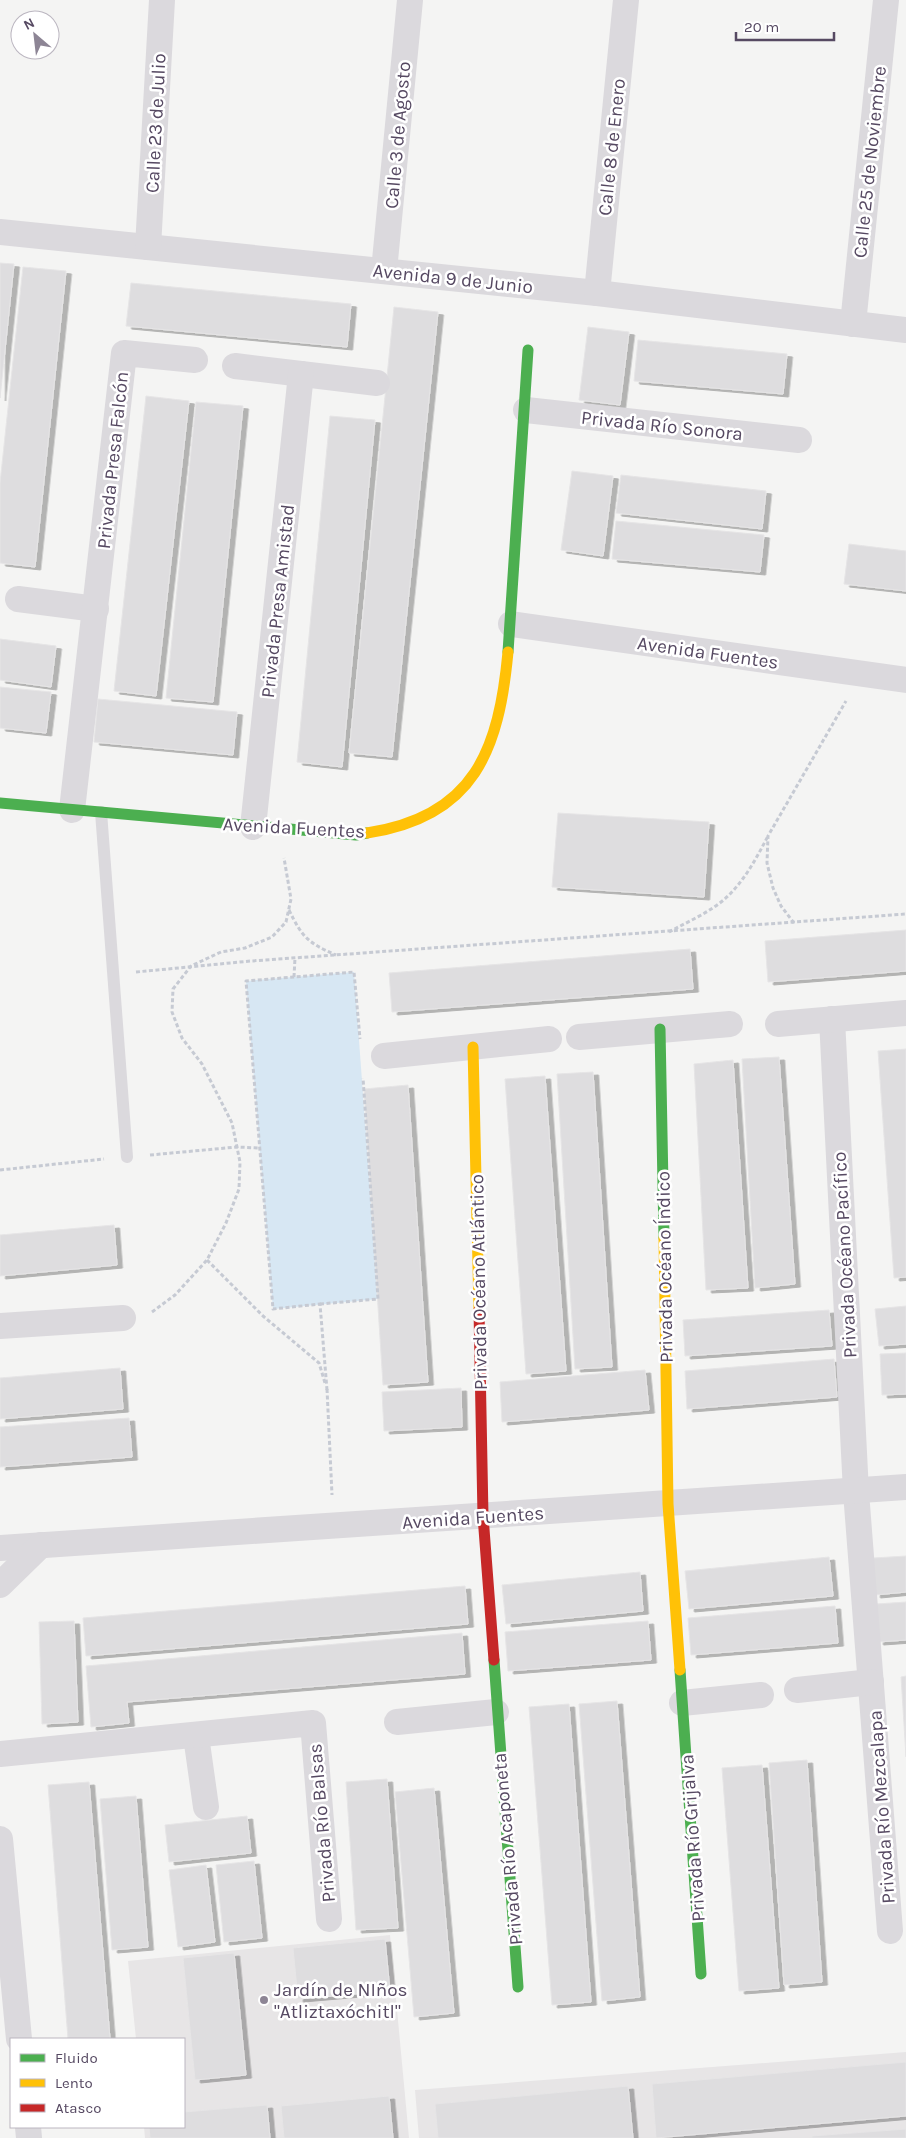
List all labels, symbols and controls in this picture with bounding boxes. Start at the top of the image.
north arrow [10,10,60,60]
scale bar [736,10,834,42]
text: N [21,14,38,34]
text: 20 m [744,18,779,36]
street label: Calle 23 de Julio [141,53,171,193]
street label: Calle 3 de Agosto [381,61,415,210]
street label: Calle 25 de Noviembre [849,65,891,259]
street label: Calle 8 de Enero [594,77,630,217]
street label: Avenida 9 de Junio [372,260,534,298]
street label: Privada Presa Falcón [93,370,133,550]
street label: Privada Río Sonora [580,407,744,445]
street label: Privada Presa Amistad [257,503,299,699]
street label: Avenida Fuentes [636,632,780,674]
street label: Avenida Fuentes [222,813,366,843]
street label: Privada Océano Pacífico [829,1151,861,1359]
street label: Privada Océano Índico [651,1171,678,1363]
street label: Privada Océano Atlántico [466,1174,492,1390]
street label: Avenida Fuentes [401,1502,545,1534]
street label: Privada Río Mezcalapa [864,1709,900,1904]
street label: Privada Río Balsas [304,1743,340,1903]
street label: Privada Río Acaponeta [489,1752,527,1946]
street label: Privada Río Grijalva [676,1753,710,1922]
place label: Jardín de NIños "Atliztaxóchitl" [274,1979,408,2023]
marker: Jardín de NIños "Atliztaxóchitl" [258,1994,270,2006]
legend [10,2038,185,2128]
text: Fluido [55,2049,98,2067]
text: Lento [55,2074,93,2092]
text: Atasco [55,2099,101,2117]

